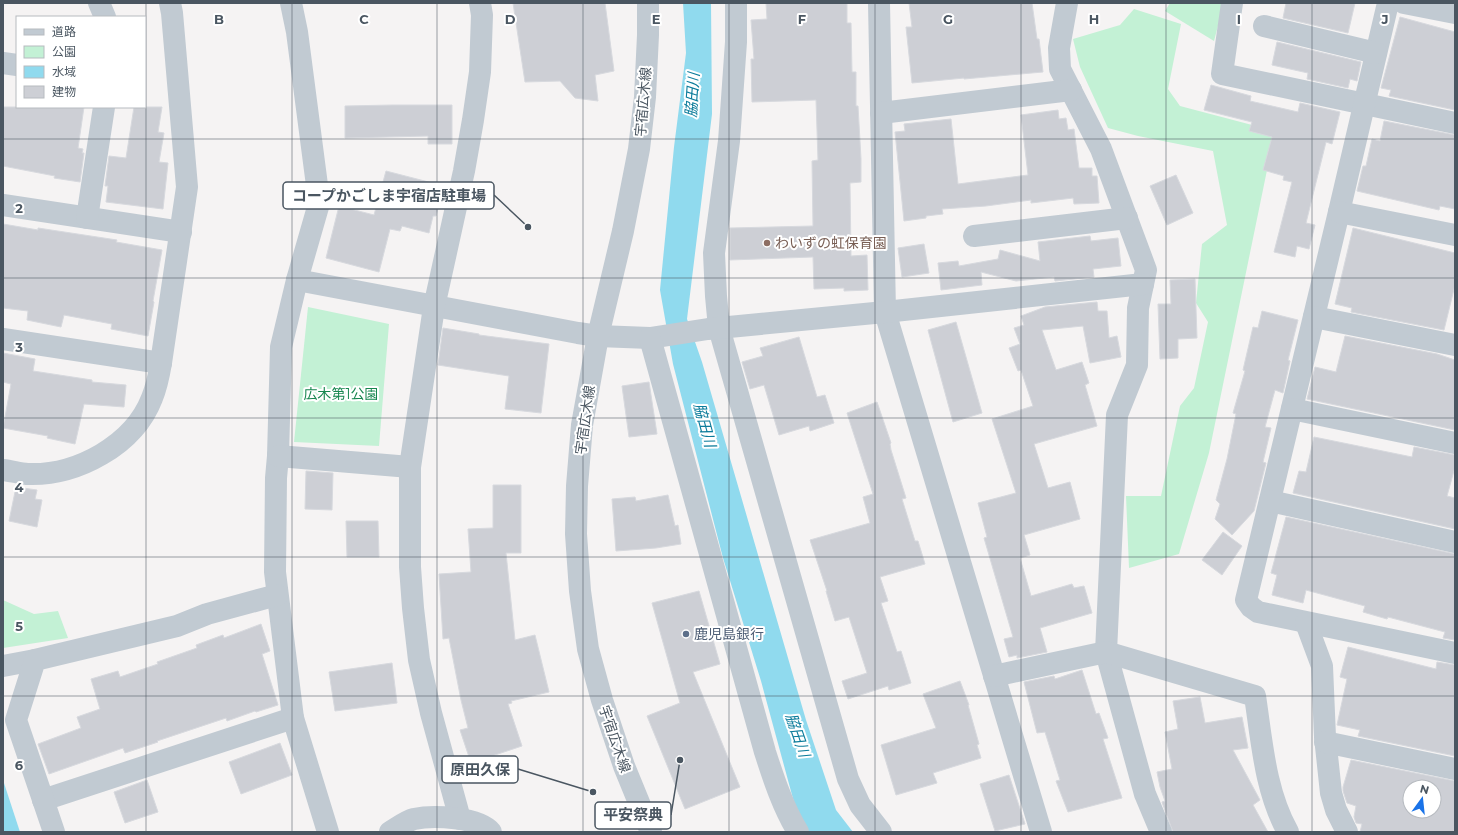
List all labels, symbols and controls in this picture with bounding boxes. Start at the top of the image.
text: B [214,11,224,27]
text: C [359,11,369,27]
text: D [505,11,516,27]
text: E [652,11,661,27]
text: F [798,11,806,27]
text: G [943,11,953,27]
text: H [1089,11,1099,27]
text: I [1237,11,1241,27]
text: J [1380,11,1389,27]
legend [16,16,146,108]
text: 道路 [52,24,76,39]
text: 公園 [52,44,76,59]
text: 水域 [52,64,76,79]
street label: 宇宿広木線 [631,66,655,138]
water label: 脇田川 [681,70,703,118]
text: 建物 [52,84,76,99]
callout: コープかごしま宇宿店駐車場 [283,182,494,209]
text: コープかごしま宇宿店駐車場 [292,186,486,205]
text: 2 [15,200,23,216]
place label: わいずの虹保育園 [775,234,887,252]
marker: わいずの虹保育園 [762,238,772,248]
text: 3 [14,339,23,355]
street label: 宇宿広木線 [571,384,599,456]
park label: 広木第1公園 [303,385,379,403]
water label: 脇田川 [690,401,721,451]
text: 4 [15,479,24,495]
text: 5 [15,618,23,634]
place label: 鹿児島銀行 [694,625,764,643]
marker: 鹿児島銀行 [681,629,691,639]
street label: 宇宿広木線 [595,703,635,775]
water label: 脇田川 [782,711,815,761]
callout: 原田久保 [442,756,518,783]
text: 6 [15,757,24,773]
text: 原田久保 [450,760,511,779]
north arrow [1402,779,1442,819]
text: N [1418,781,1431,797]
callout: 平安祭典 [595,802,671,829]
text: 平安祭典 [603,805,663,824]

